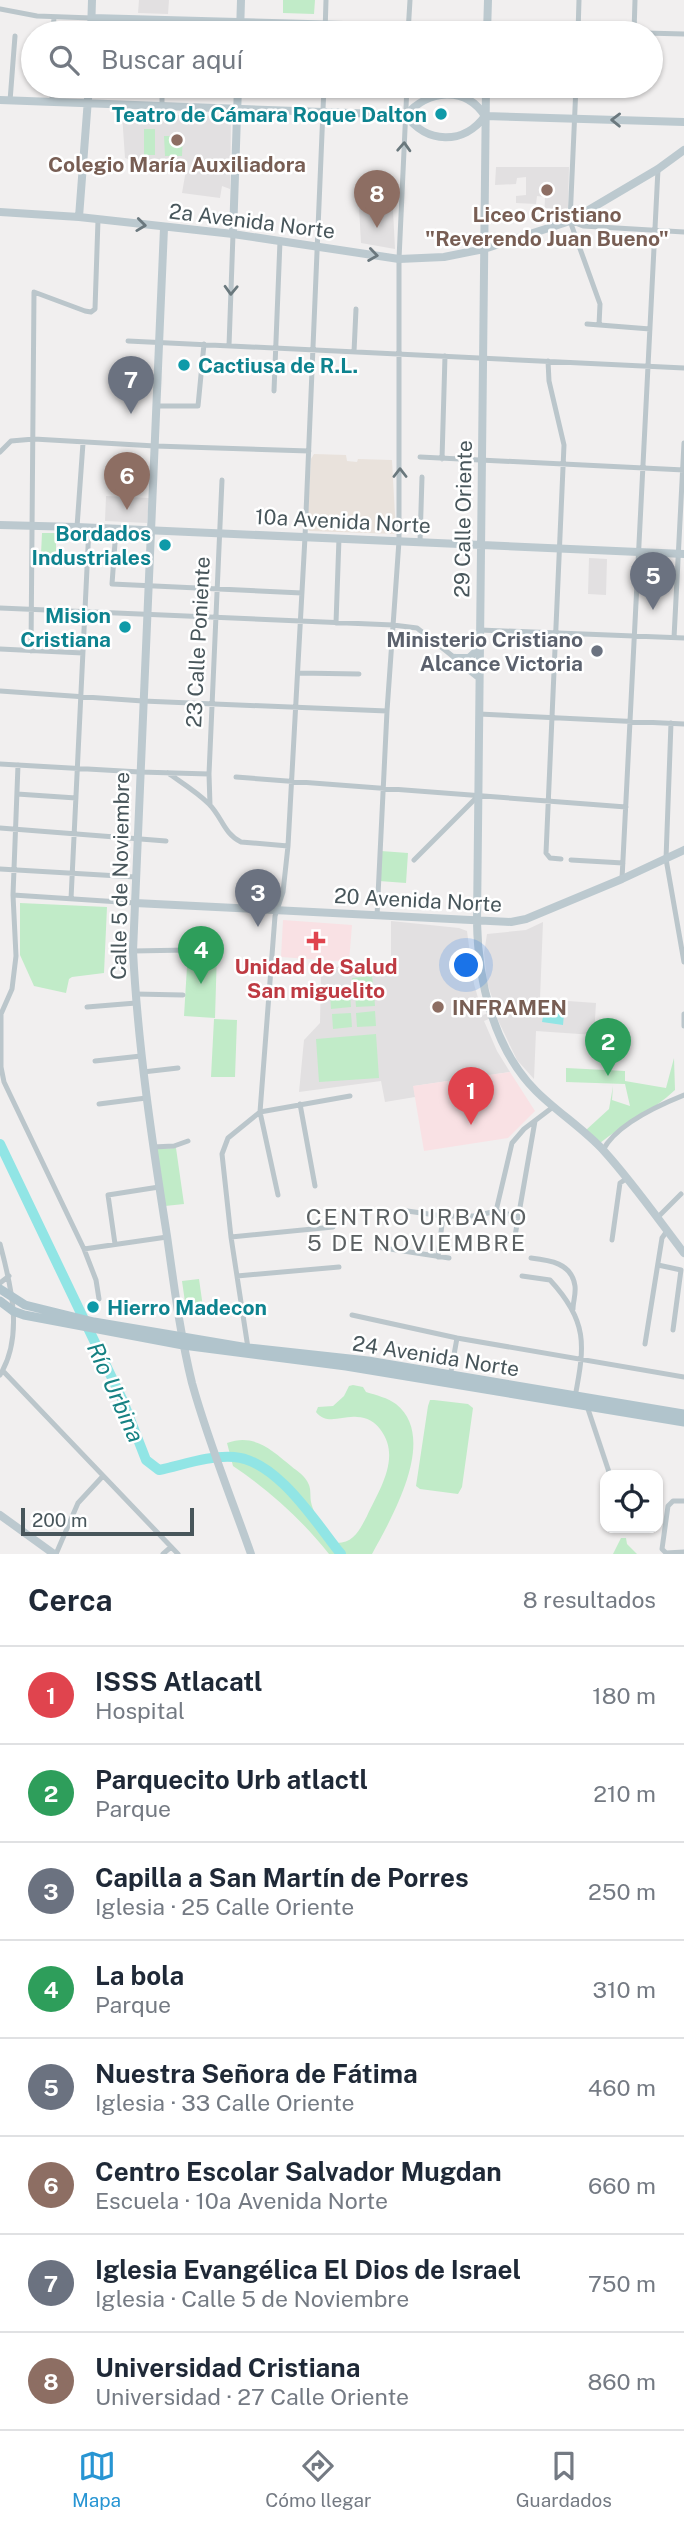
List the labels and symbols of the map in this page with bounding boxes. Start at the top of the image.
place label: Teatro de Cámara Roque Dalton [112,102,427,127]
marker: Teatro de Cámara Roque Dalton [433,106,449,122]
one-way arrow [610,113,621,128]
marker: Colegio María Auxiliadora [169,132,185,148]
one-way arrow [397,142,412,153]
place label: Colegio María Auxiliadora [48,152,306,177]
pin: 8 [354,170,400,228]
marker: Liceo Cristiano "Reverendo Juan Bueno" [539,182,555,198]
street label: 2a Avenida Norte [168,198,336,244]
place label: Liceo Cristiano "Reverendo Juan Bueno" [425,202,669,251]
one-way arrow [135,218,147,233]
one-way arrow [367,247,379,262]
one-way arrow [223,285,238,296]
place label: Cactiusa de R.L. [198,353,358,378]
pin: 7 [108,356,154,414]
marker: Cactiusa de R.L. [176,357,192,373]
street label: 29 Calle Oriente [449,440,477,598]
pin: 6 [104,452,150,510]
one-way arrow [392,467,408,478]
street label: 10a Avenida Norte [255,504,431,538]
place label: Bordados Industriales [31,521,151,570]
marker: Bordados Industriales [157,537,173,553]
pin: 5 [630,552,676,610]
street label: 23 Calle Poniente [181,556,215,728]
place label: Mision Cristiana [20,603,111,652]
marker: Mision Cristiana [117,619,133,635]
place label: Ministerio Cristiano Alcance Victoria [386,627,583,676]
marker: Ministerio Cristiano Alcance Victoria [589,643,605,659]
street label: Calle 5 de Noviembre [106,772,134,980]
pin: 3 [235,869,281,927]
street label: 20 Avenida Norte [333,883,503,917]
pin: 4 [178,926,224,984]
marker: Unidad de Salud San miguelito [306,931,326,951]
your location [449,948,483,982]
place label: Unidad de Salud San miguelito [234,954,398,1003]
place label: INFRAMEN [452,995,567,1020]
marker: INFRAMEN [430,999,446,1015]
pin: 2 [585,1018,631,1076]
pin: 1 [448,1067,494,1125]
district label: CENTRO URBANO 5 DE NOVIEMBRE [306,1203,528,1256]
place label: Hierro Madecon [107,1295,267,1320]
marker: Hierro Madecon [85,1299,101,1315]
street label: 24 Avenida Norte [351,1330,521,1382]
water label: Río Urbina [82,1338,150,1446]
scale bar [21,1505,194,1537]

